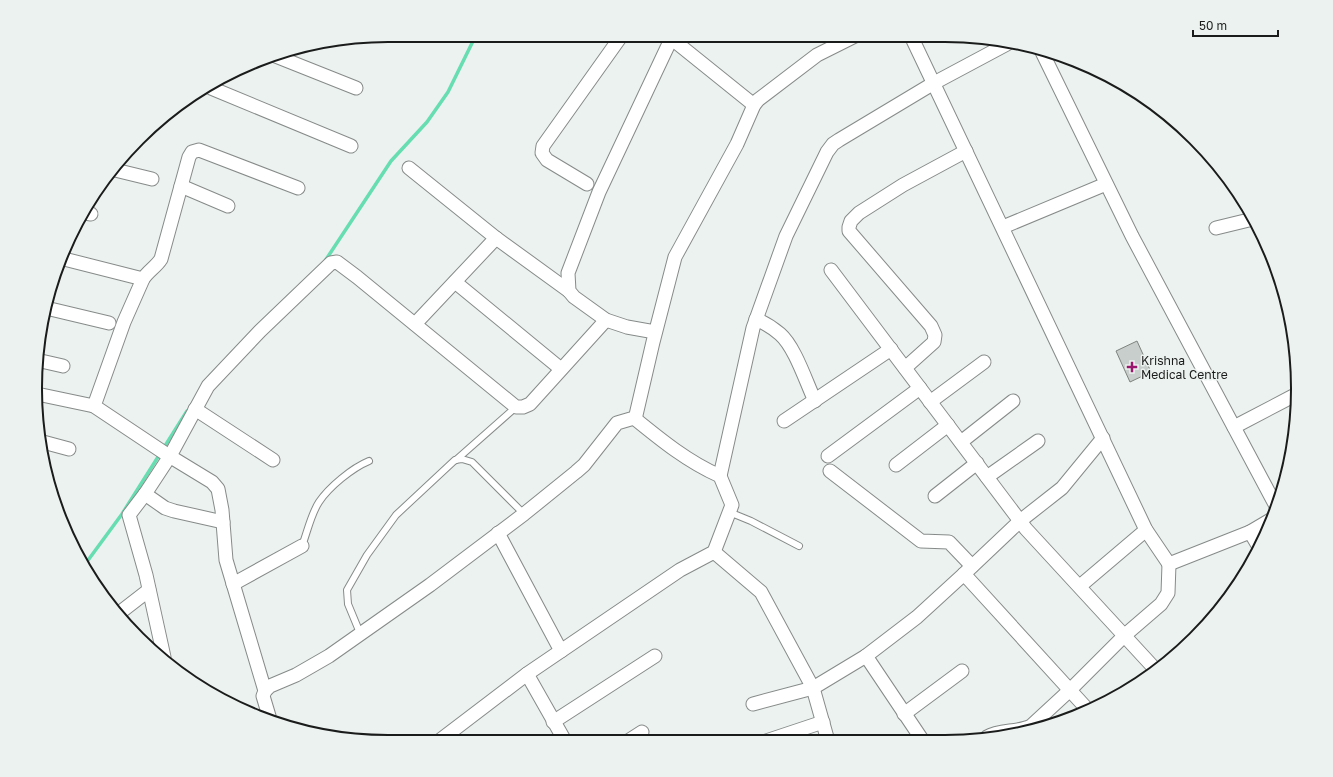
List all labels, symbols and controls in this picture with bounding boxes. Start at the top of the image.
scale bar [1193,12,1278,38]
text: 50 m [1199,18,1227,33]
place label: Krishna Medical Centre [1141,353,1228,382]
marker: Krishna Medical Centre [1126,361,1138,373]

